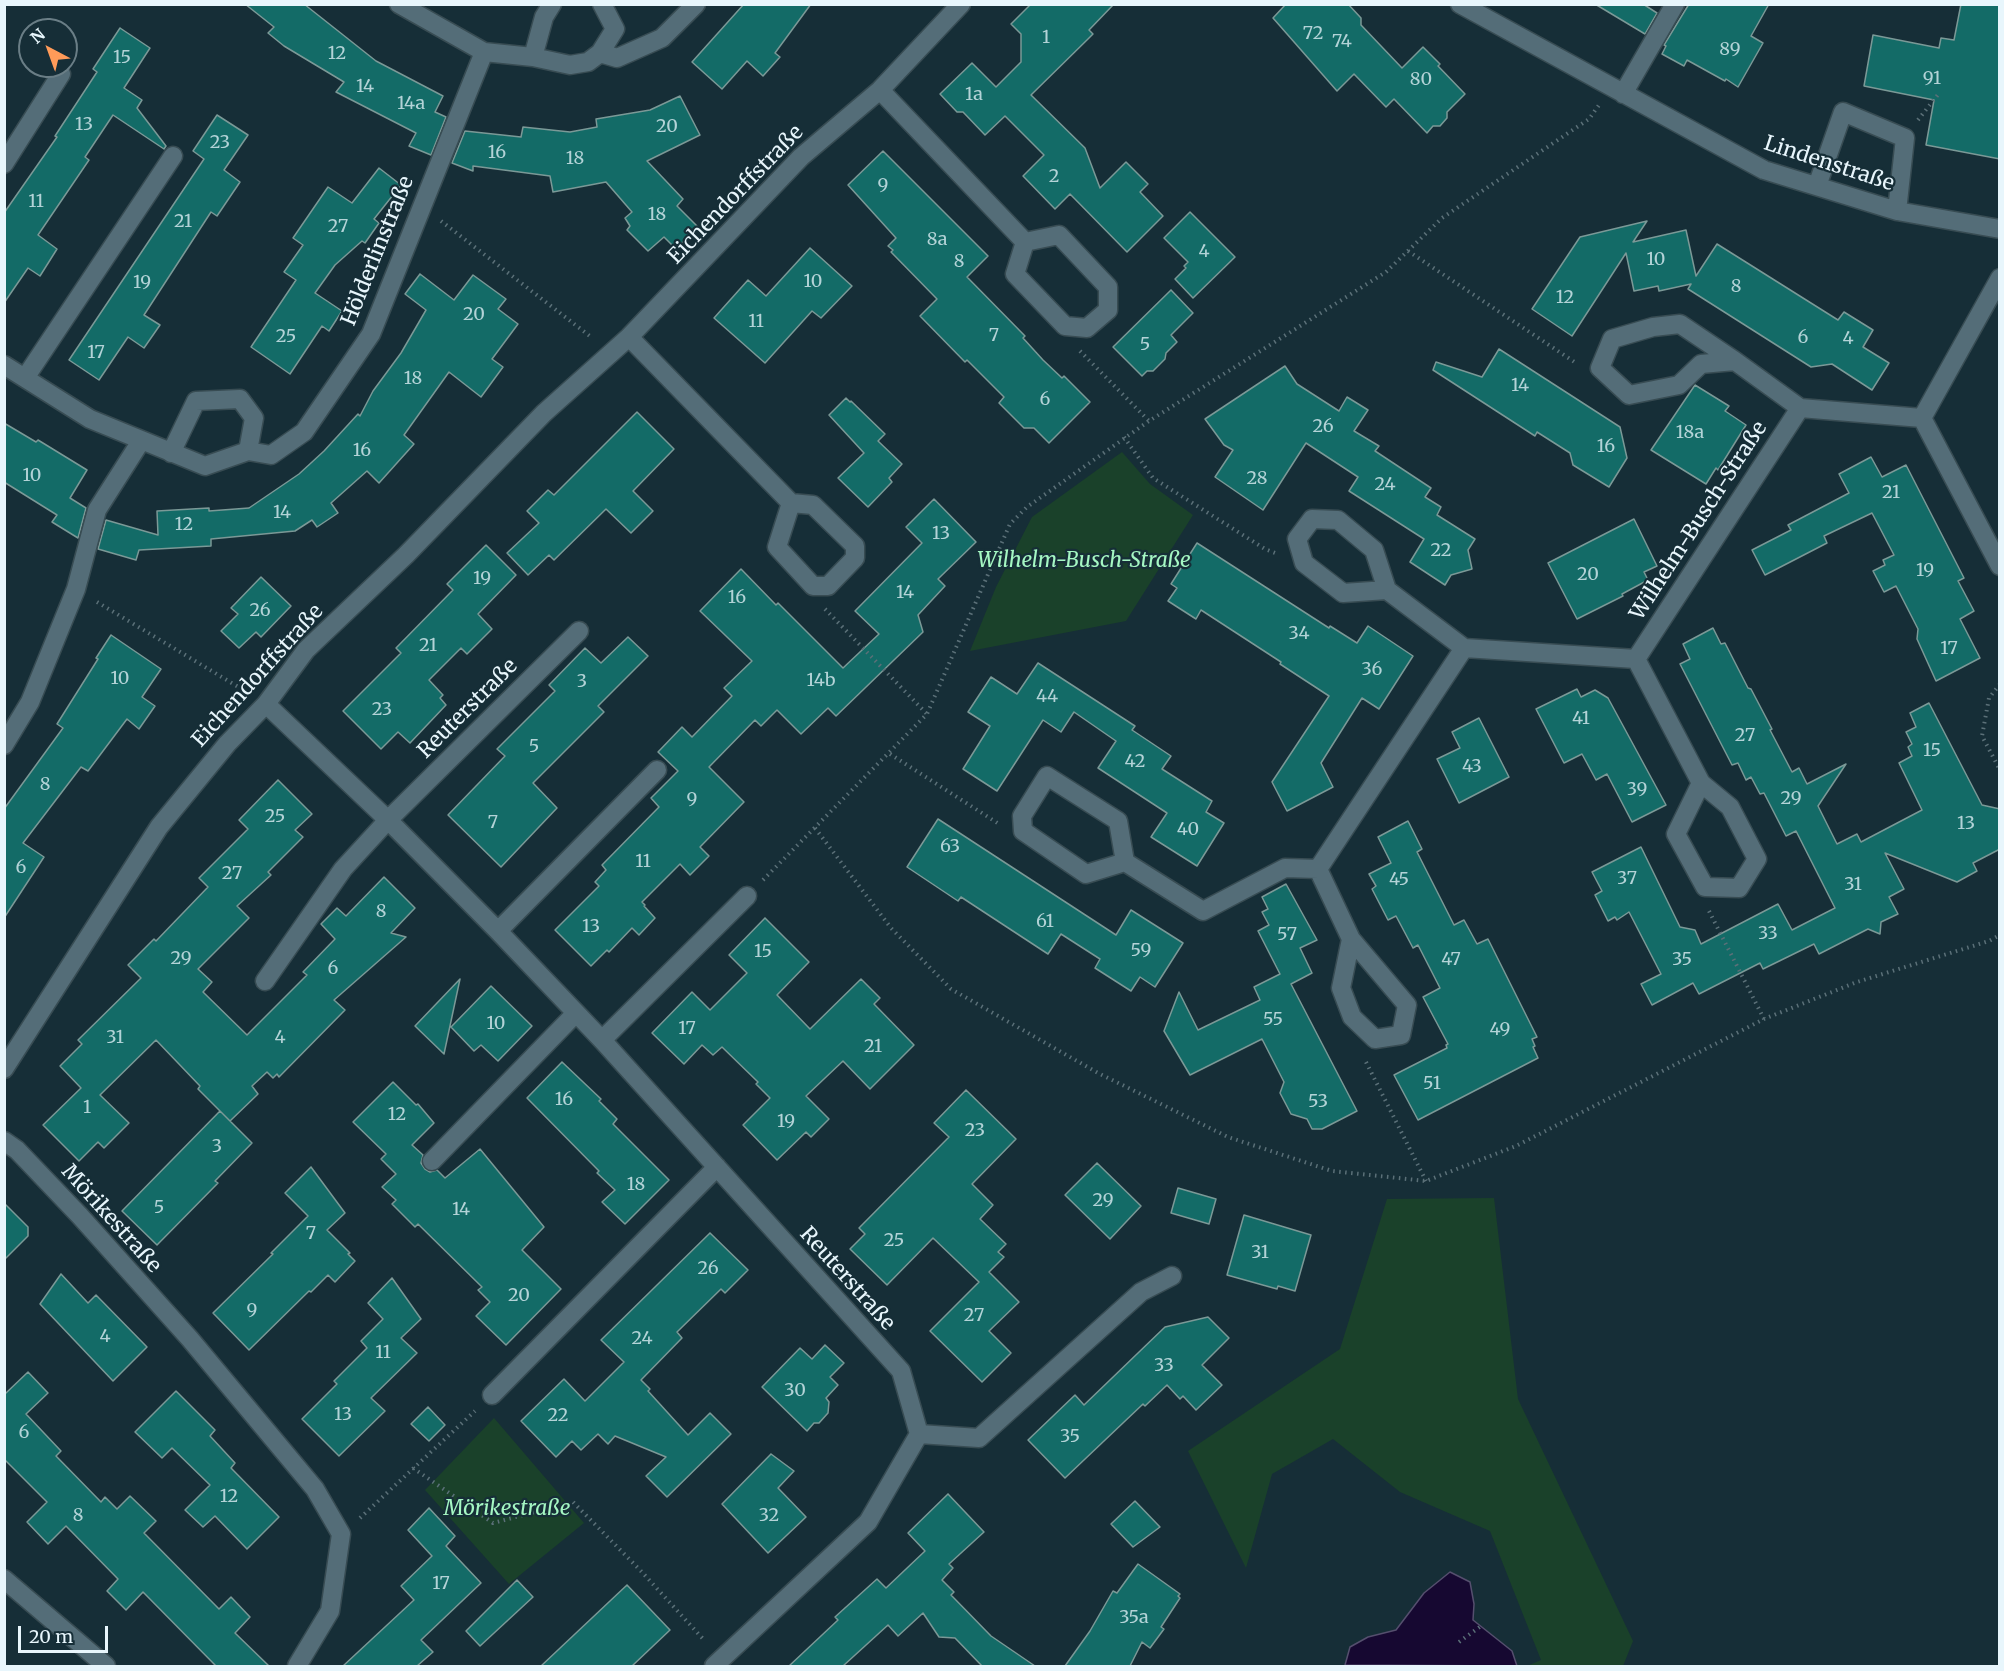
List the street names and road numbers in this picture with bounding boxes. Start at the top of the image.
street label: Eichendorffstraße [663,120,809,270]
street label: Lindenstraße [1761,131,1897,197]
street label: Hölderlinstraße [337,173,419,329]
street label: Wilhelm-Busch-Straße [1625,417,1773,625]
street label: Eichendorffstraße [187,599,329,753]
street label: Reuterstraße [413,654,523,764]
street label: Mörikestraße [56,1160,166,1278]
street label: Reuterstraße [794,1222,900,1336]

